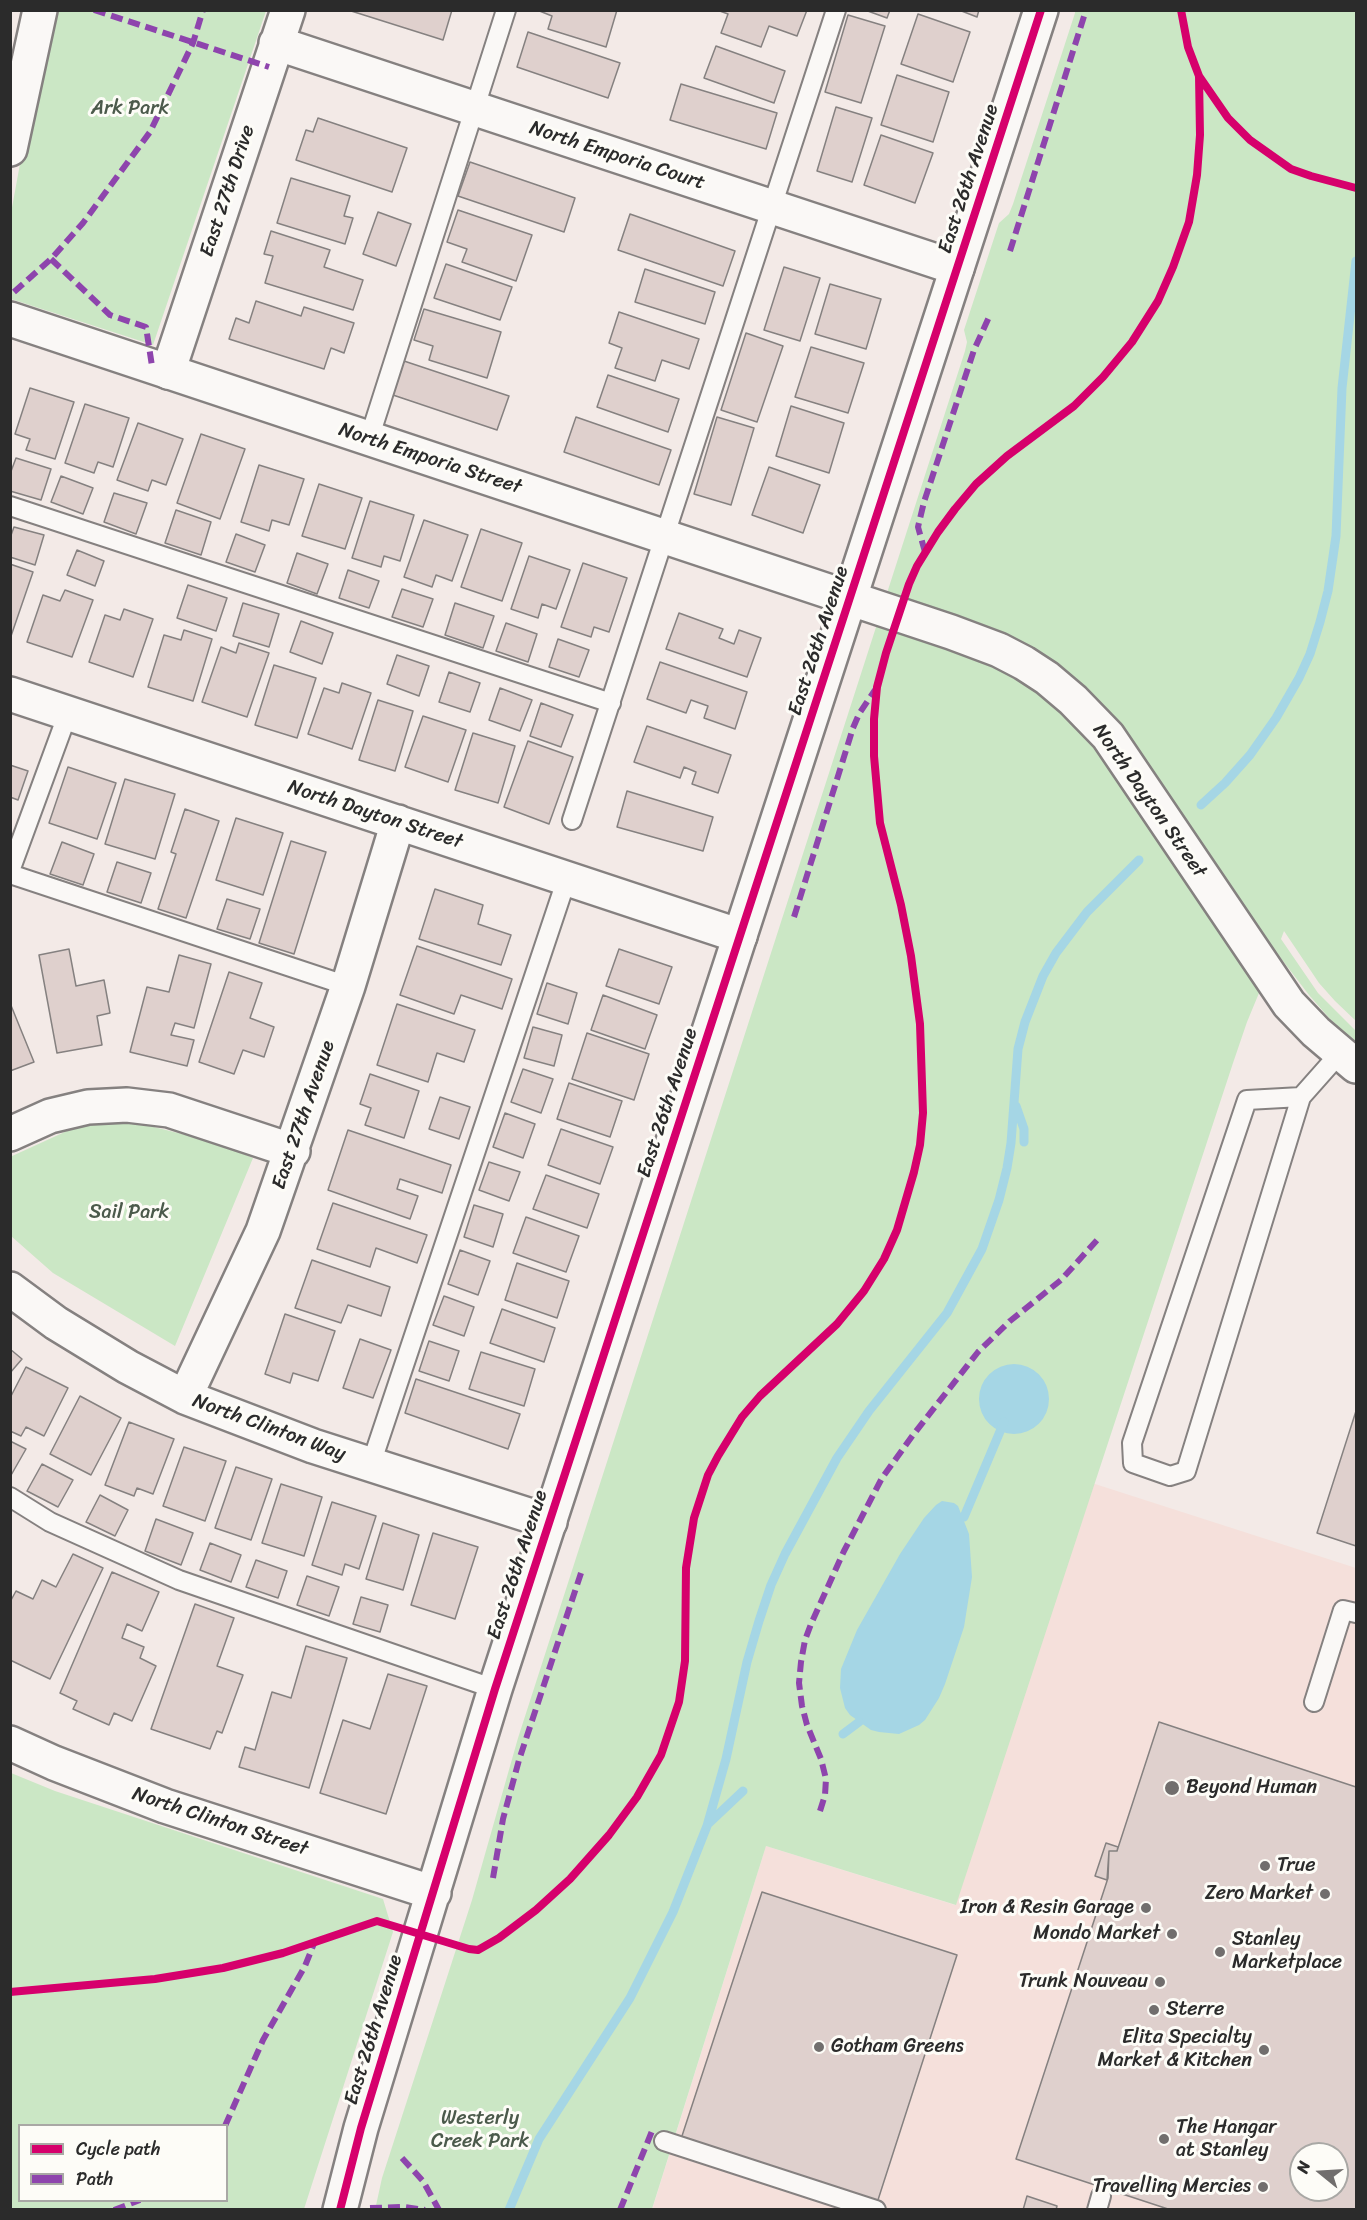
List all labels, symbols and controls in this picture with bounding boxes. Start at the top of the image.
park label: Ark Park [91,97,169,121]
street label: East 26th Avenue [934,101,1004,257]
street label: North Emporia Court [526,116,708,196]
street label: East 27th Drive [195,122,261,260]
street label: North Emporia Street [336,418,524,500]
street label: East 26th Avenue [784,563,854,719]
street label: North Dayton Street [1087,720,1211,882]
street label: North Dayton Street [285,775,465,855]
street label: East 26th Avenue [633,1025,703,1181]
street label: East 27th Avenue [267,1038,341,1192]
park label: Sail Park [89,1201,169,1225]
street label: North Clinton Way [189,1389,349,1467]
street label: East 26th Avenue [483,1487,553,1643]
place label: Beyond Human [1186,1776,1317,1800]
marker: Beyond Human [1163,1779,1181,1797]
street label: North Clinton Street [129,1782,311,1862]
place label: True [1277,1854,1316,1878]
marker: True [1258,1859,1272,1873]
place label: Zero Market [1205,1882,1313,1906]
marker: Zero Market [1318,1887,1332,1901]
place label: Iron & Resin Garage [960,1896,1134,1920]
marker: Iron & Resin Garage [1139,1901,1153,1915]
place label: Mondo Market [1033,1922,1160,1946]
marker: Mondo Market [1165,1927,1179,1941]
place label: Stanley Marketplace [1232,1928,1342,1975]
marker: Stanley Marketplace [1213,1945,1227,1959]
street label: East 26th Avenue [340,1952,408,2108]
place label: Trunk Nouveau [1019,1970,1148,1994]
marker: Trunk Nouveau [1153,1975,1167,1989]
place label: Sterre [1166,1998,1224,2022]
marker: Sterre [1147,2003,1161,2017]
place label: Elita Specialty Market & Kitchen [1097,2026,1252,2073]
place label: Gotham Greens [831,2035,964,2059]
marker: Gotham Greens [812,2040,826,2054]
marker: Elita Specialty Market & Kitchen [1257,2043,1271,2057]
park label: Westerly Creek Park [431,2107,529,2154]
place label: The Hangar at Stanley [1176,2116,1276,2163]
legend [18,2124,228,2202]
marker: The Hangar at Stanley [1157,2132,1171,2146]
text: Cycle path [76,2133,160,2165]
north arrow [1289,2142,1349,2202]
text: N [1288,2157,1319,2177]
text: Path [76,2163,113,2195]
place label: Travelling Mercies [1093,2175,1251,2199]
marker: Travelling Mercies [1256,2180,1270,2194]

